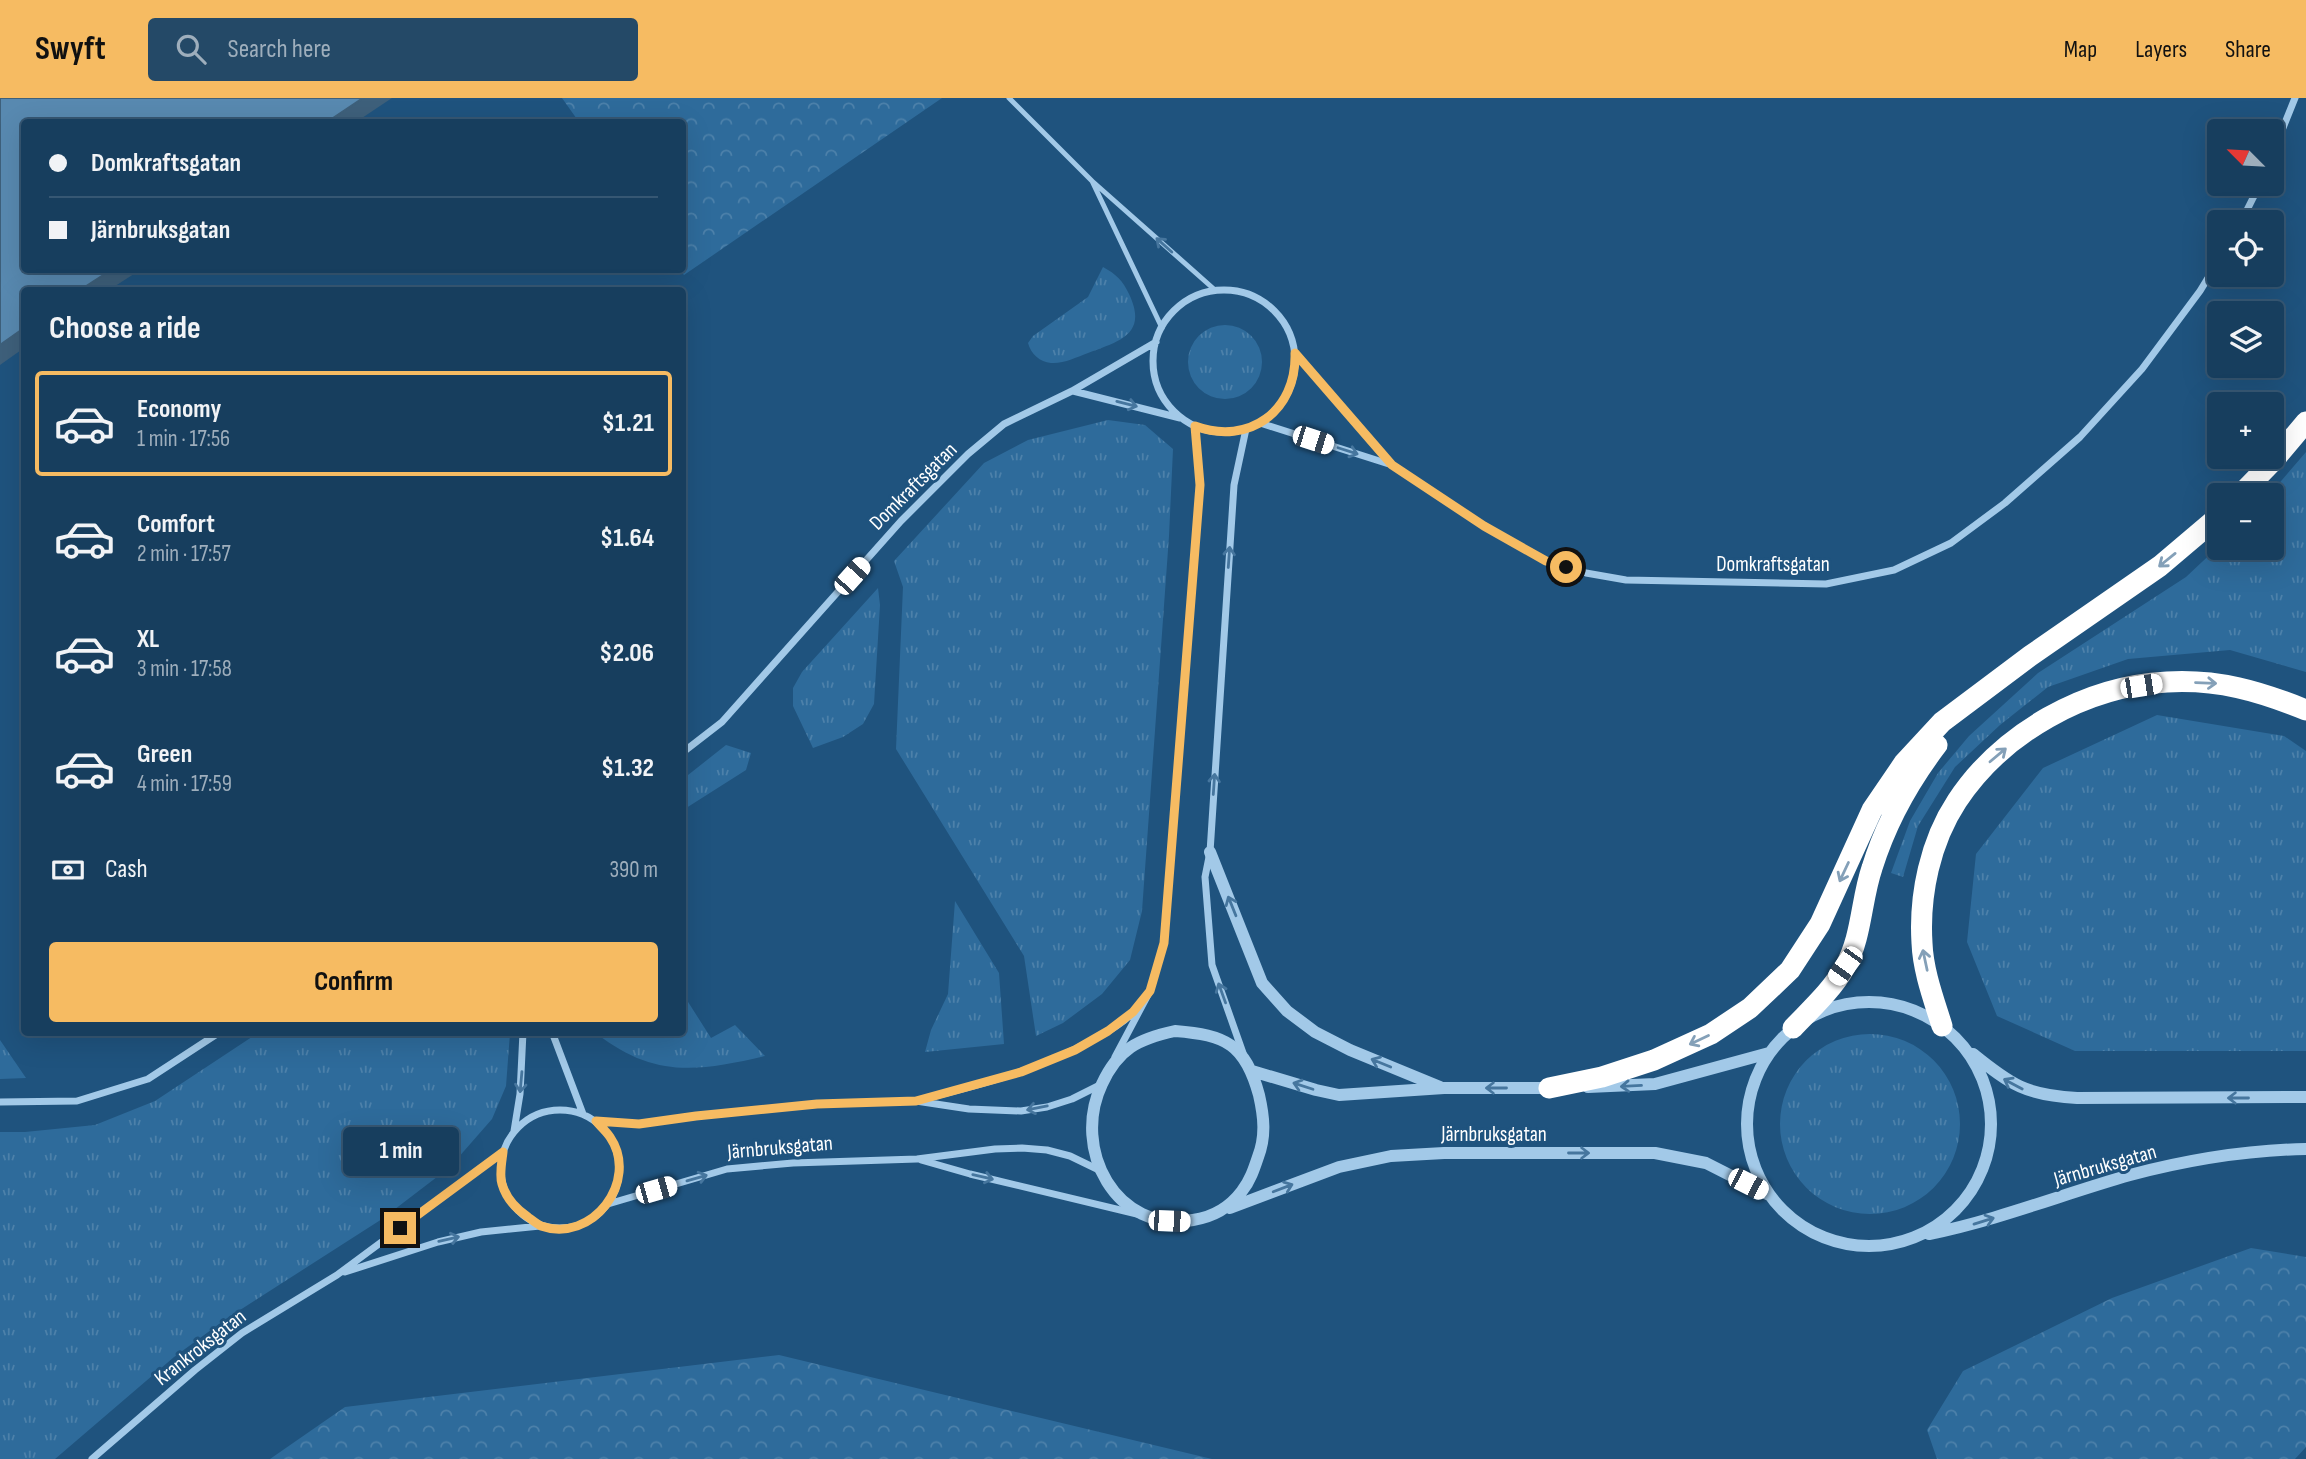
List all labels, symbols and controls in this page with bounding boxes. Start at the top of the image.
search box [148,18,638,81]
text: Swyft [35,29,106,69]
icon: search [172,30,210,68]
text: Search here [228,34,331,65]
text: Map [2064,35,2097,64]
text: Layers [2135,35,2187,64]
text: Share [2225,35,2271,64]
north arrow [2207,119,2284,196]
map controls [2207,119,2284,560]
text: Domkraftsgatan [91,148,241,179]
button: locate [2207,210,2284,287]
text: Järnbruksgatan [91,215,230,246]
one-way arrow [1155,237,1173,253]
button: layers [2207,301,2284,378]
text: Choose a ride [49,309,201,348]
icon: car [53,392,116,455]
button: + [2207,392,2284,469]
text: Economy [137,394,221,425]
one-way arrow [1115,398,1137,411]
text: $1.21 [602,408,654,439]
car [1290,424,1337,456]
text: 1 min · 17:56 [137,425,230,453]
street label: Domkraftsgatan [864,437,962,535]
one-way arrow [1337,446,1359,459]
button: − [2207,483,2284,560]
icon: car [53,507,116,570]
text: Comfort [137,509,215,540]
text: $1.64 [600,523,654,554]
text: 2 min · 17:57 [137,540,231,568]
one-way arrow [1223,546,1236,569]
route start [1550,551,1582,583]
street label: Domkraftsgatan [1716,552,1830,577]
one-way arrow [2159,552,2177,568]
car [831,553,874,599]
icon: car [53,622,116,685]
text: XL [137,624,159,655]
text: $2.06 [599,638,654,669]
text: 3 min · 17:58 [137,655,232,683]
car [2119,672,2164,700]
one-way arrow [2195,676,2218,689]
icon: car [53,737,116,800]
text: Green [137,739,192,770]
one-way arrow [1989,747,2007,763]
text: $1.32 [601,753,654,784]
text: 4 min · 17:59 [137,770,232,798]
one-way arrow [1208,773,1221,796]
icon: cash [49,851,87,889]
text: Cash [105,854,148,885]
text: 390 m [609,856,658,884]
one-way arrow [1837,861,1850,883]
one-way arrow [1224,896,1237,918]
button: Confirm [49,942,658,1022]
car [1825,943,1866,989]
one-way arrow [1918,949,1931,972]
one-way arrow [1215,982,1227,1004]
one-way arrow [1689,1033,1710,1047]
one-way arrow [1370,1055,1392,1068]
one-way arrow [514,1070,527,1092]
one-way arrow [2003,1077,2024,1090]
one-way arrow [1293,1079,1315,1091]
one-way arrow [1620,1079,1643,1092]
one-way arrow [1485,1081,1508,1095]
one-way arrow [2227,1091,2250,1105]
one-way arrow [1026,1102,1049,1115]
street label: Järnbruksgatan [1440,1122,1547,1147]
callout: 1 min [342,1126,458,1176]
street label: Järnbruksgatan [725,1130,834,1165]
text: 1 min [380,1137,422,1165]
street label: Järnbruksgatan [2050,1139,2159,1192]
one-way arrow [1567,1146,1590,1160]
car [1725,1165,1772,1203]
one-way arrow [685,1171,708,1184]
one-way arrow [971,1171,994,1185]
car [633,1174,680,1206]
one-way arrow [1271,1181,1293,1193]
car [1148,1210,1191,1232]
route end [384,1212,416,1244]
one-way arrow [1973,1214,1995,1226]
one-way arrow [437,1232,460,1245]
street label: Krankroksgatan [150,1304,251,1391]

